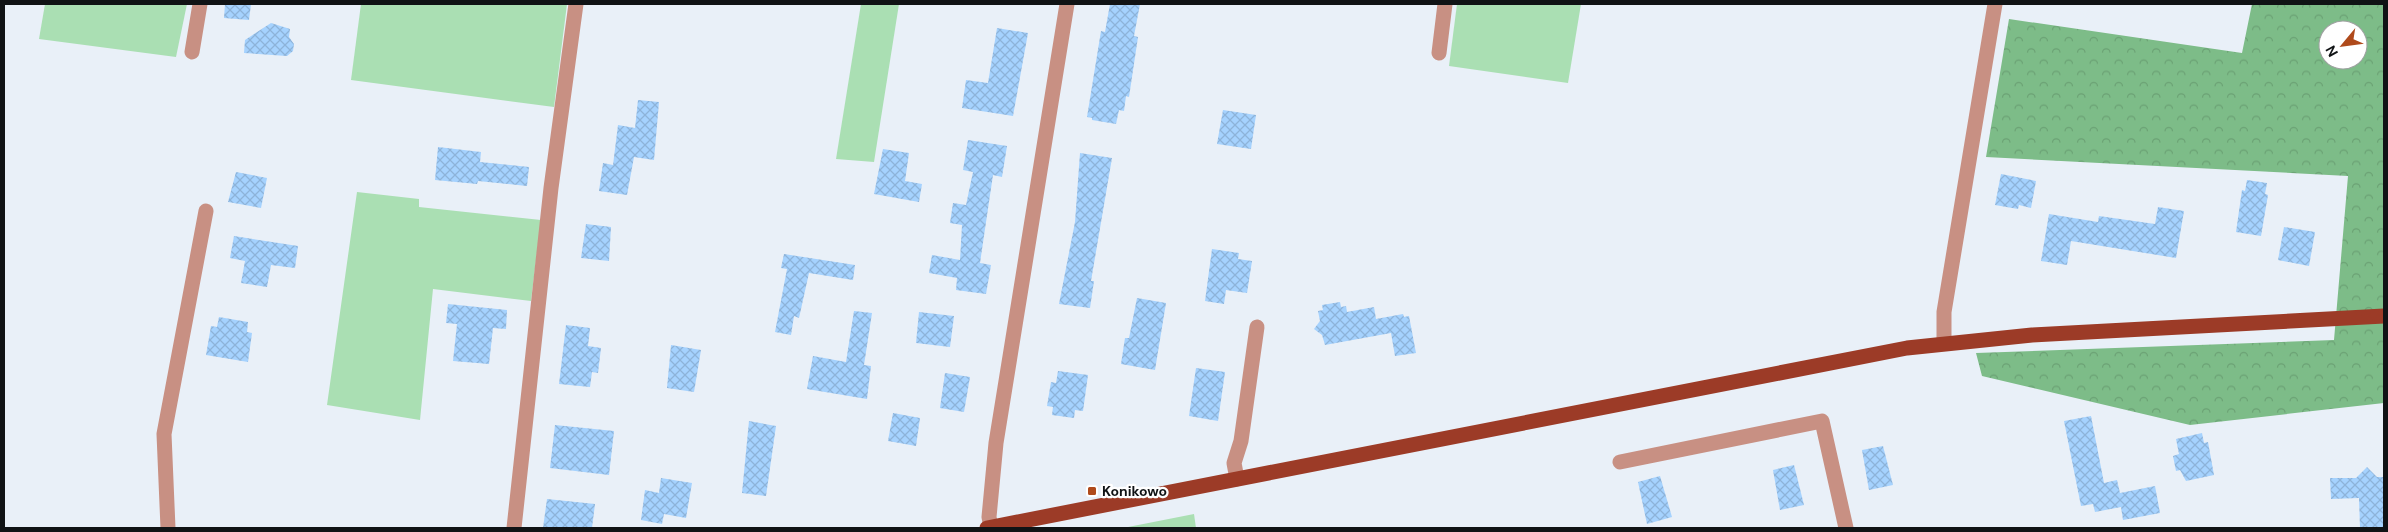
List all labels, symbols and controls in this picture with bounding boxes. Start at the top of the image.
north arrow [2318,20,2368,70]
text: N [2321,42,2342,60]
place label: Konikowo [1102,482,1167,500]
marker: Konikowo [1086,485,1098,497]

